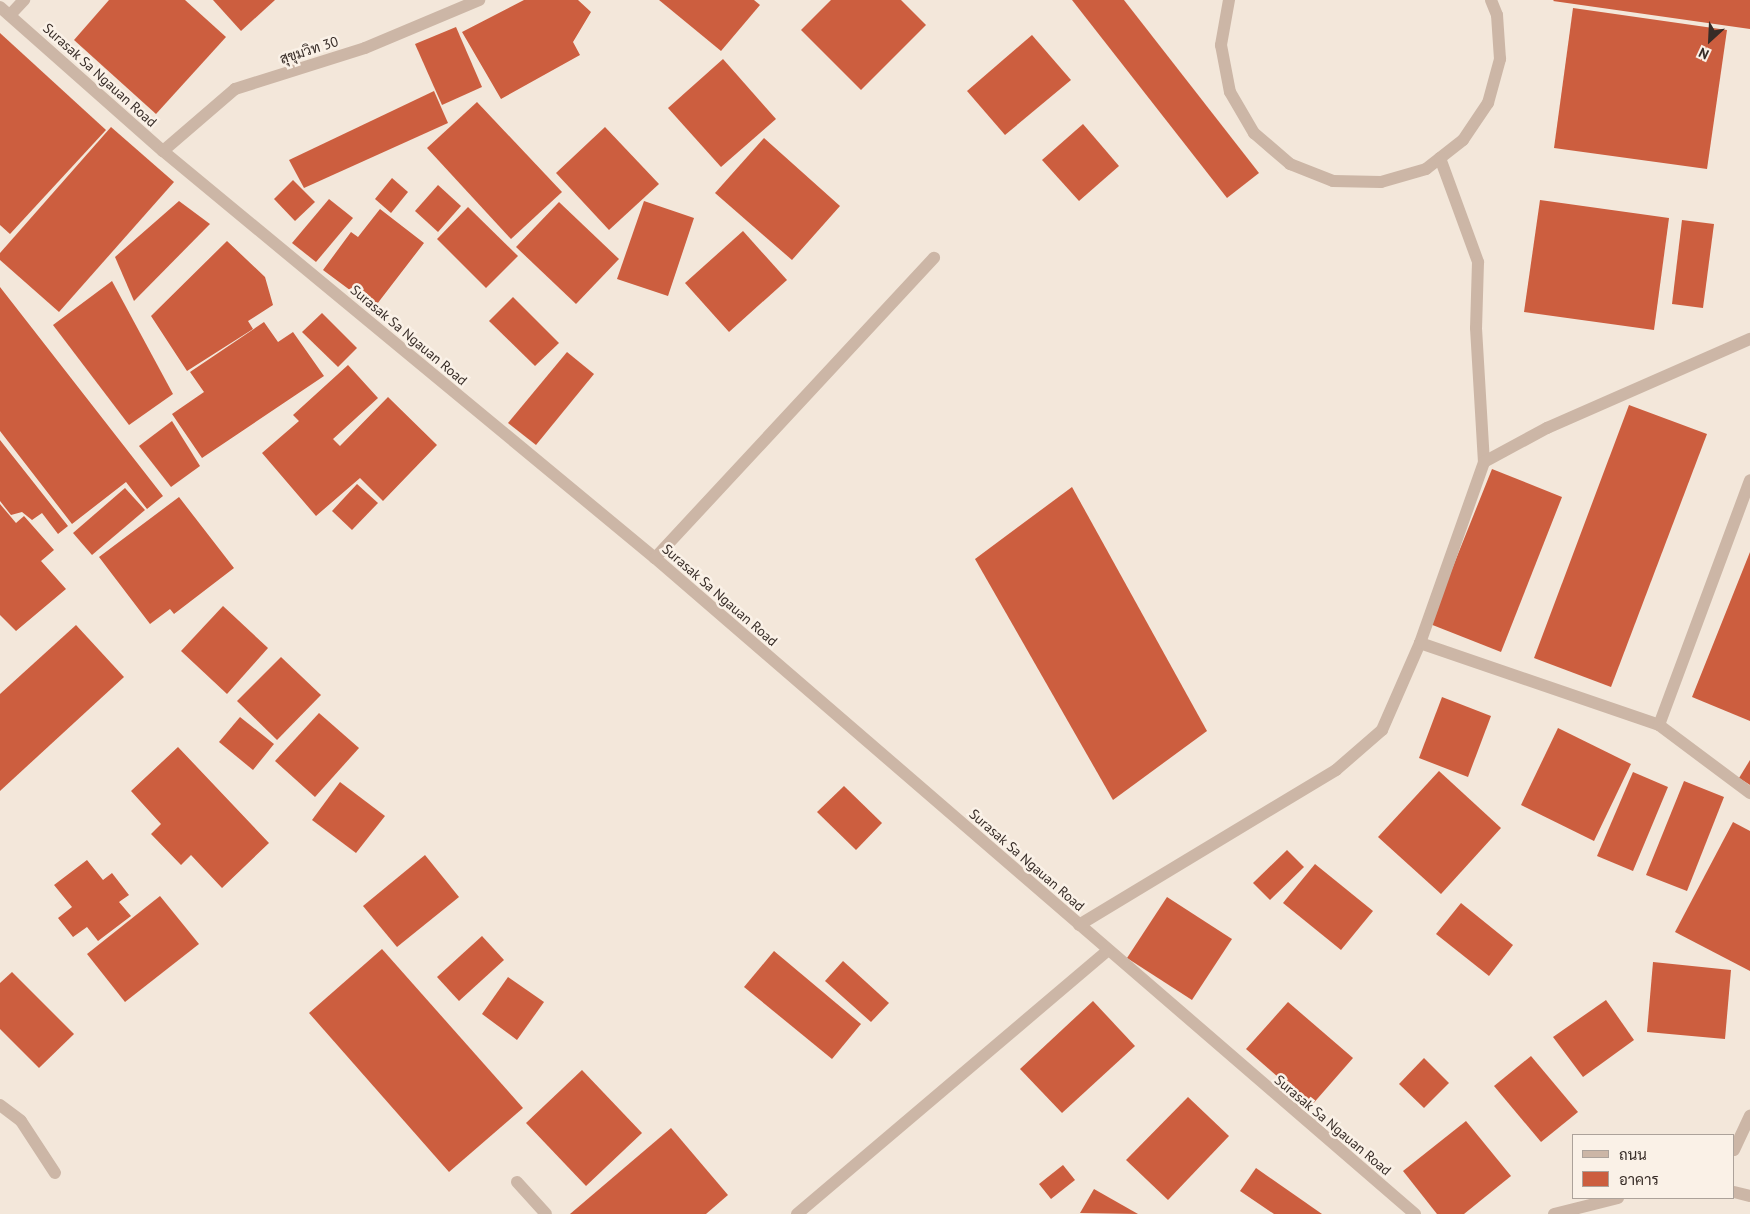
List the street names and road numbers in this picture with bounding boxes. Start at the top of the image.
street label: Surasak Sa Ngauan Road [40,19,160,131]
street label: สุขุมวิท 30 [278,33,340,67]
street label: Surasak Sa Ngauan Road [347,281,471,389]
street label: Surasak Sa Ngauan Road [659,540,781,650]
street label: Surasak Sa Ngauan Road [966,805,1088,915]
street label: Surasak Sa Ngauan Road [1271,1071,1395,1179]

